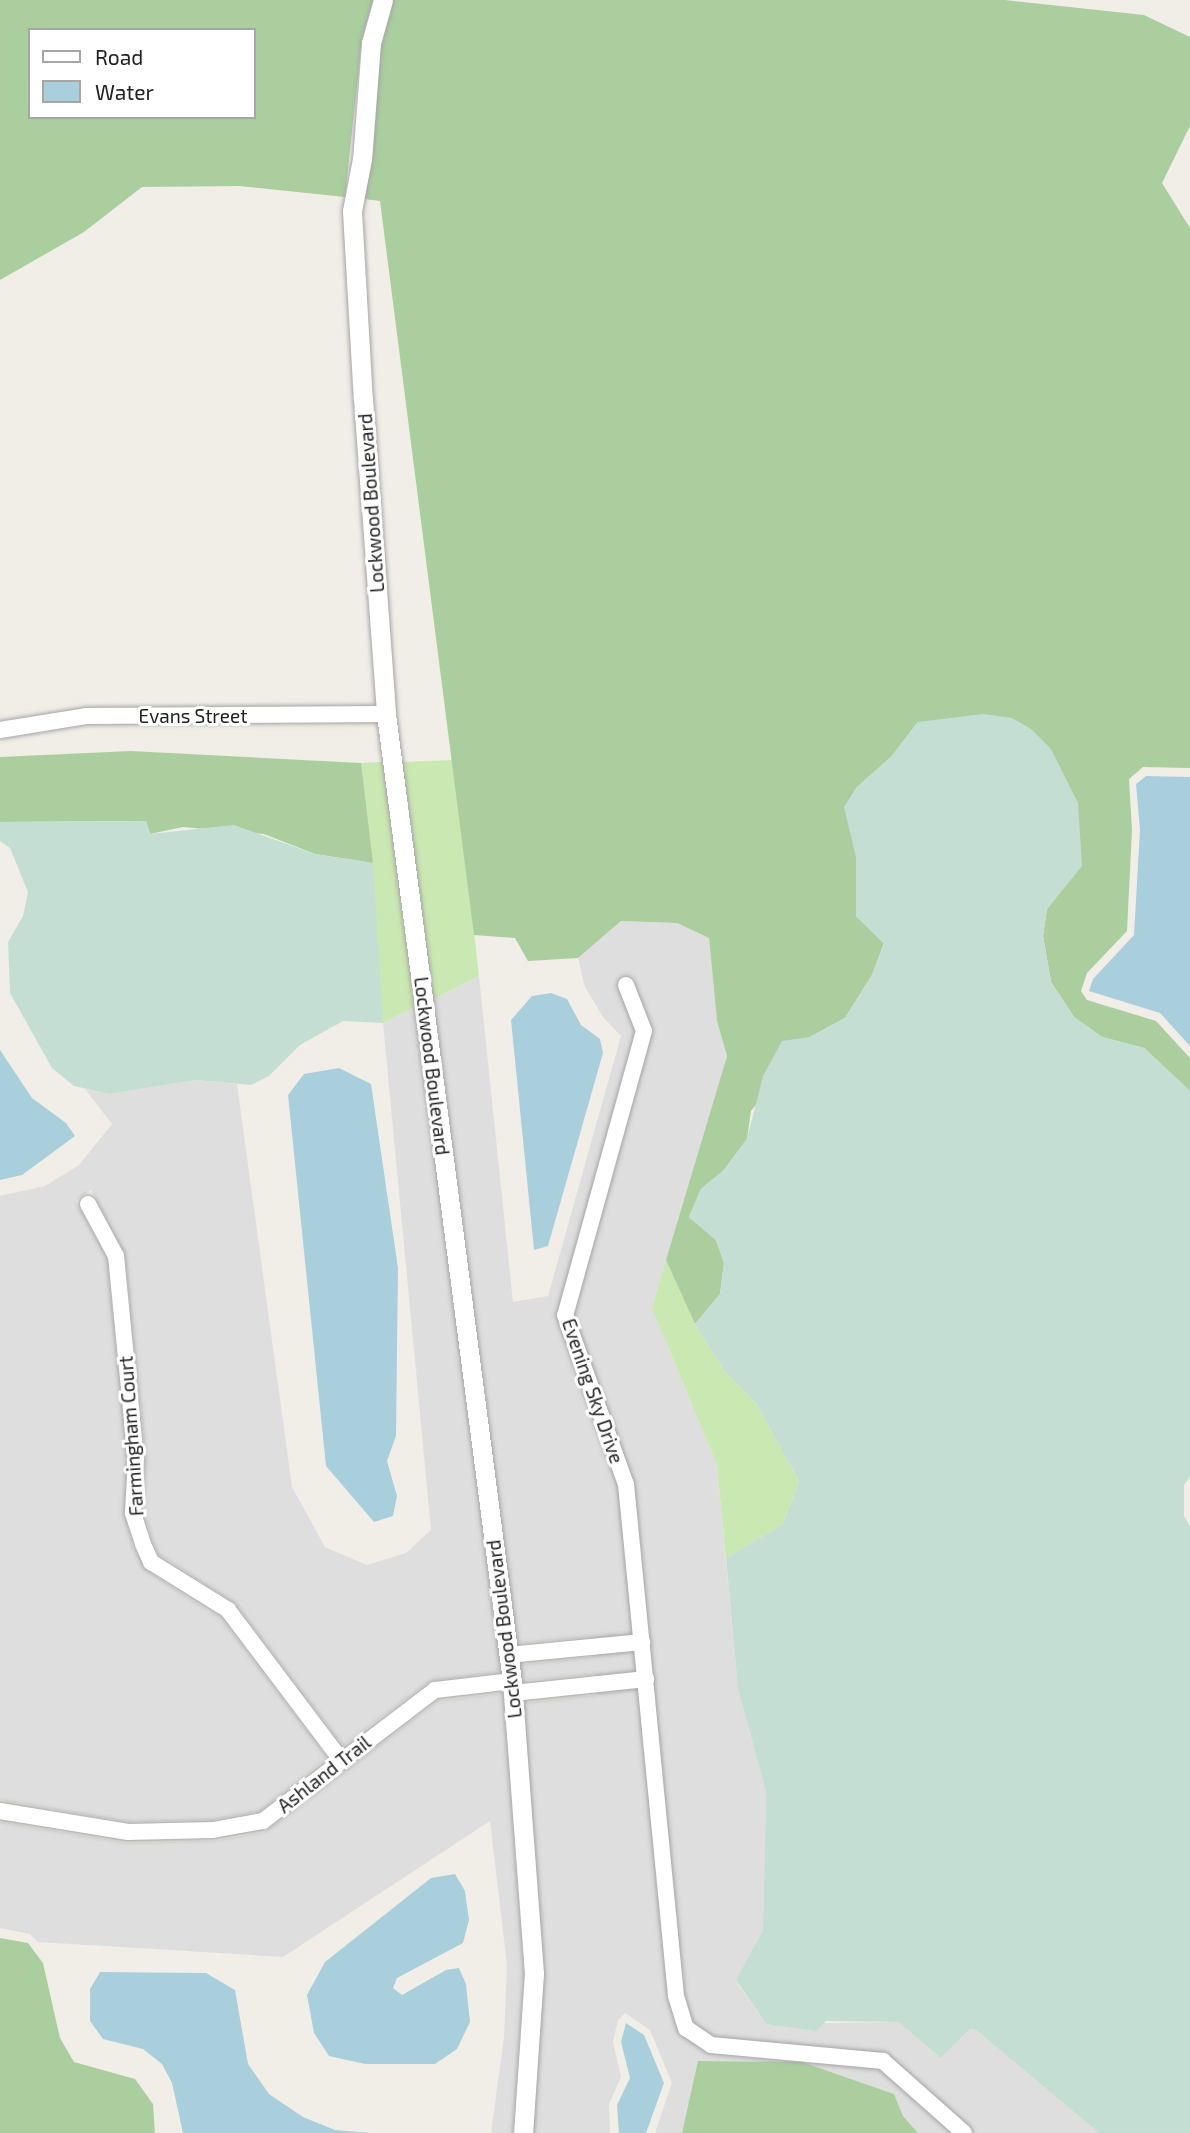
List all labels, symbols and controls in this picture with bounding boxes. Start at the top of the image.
legend [28,28,256,119]
text: Road [95,44,143,69]
text: Water [95,79,154,104]
street label: Lockwood Boulevard [353,413,389,593]
street label: Evans Street [139,705,247,727]
street label: Lockwood Boulevard [410,975,454,1157]
street label: Evening Sky Drive [557,1315,629,1467]
street label: Farmingham Court [114,1355,148,1517]
street label: Lockwood Boulevard [482,1538,526,1720]
street label: Ashland Trail [273,1730,375,1818]

